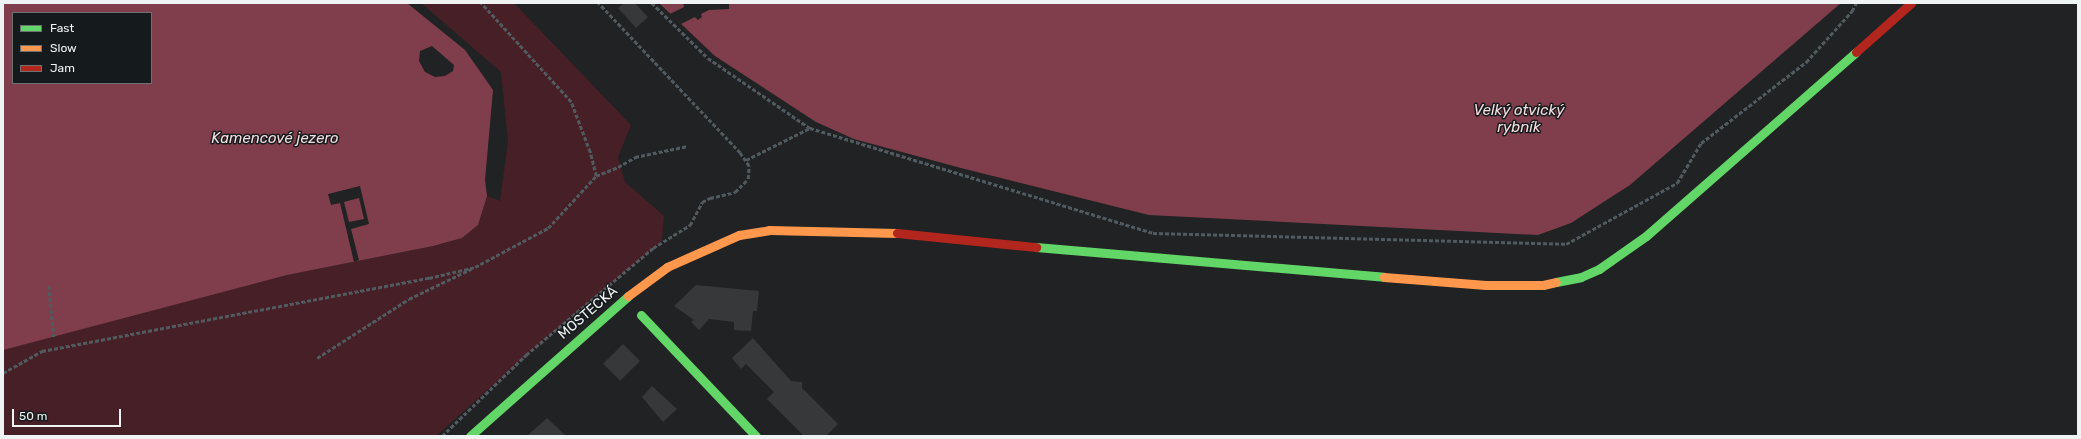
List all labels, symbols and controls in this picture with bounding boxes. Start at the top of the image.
legend [12,12,152,84]
text: Fast [50,21,74,35]
text: Slow [50,41,77,55]
text: Jam [50,61,75,75]
water label: Velký otvický rybník [1473,101,1565,136]
water label: Kamencové jezero [211,130,339,148]
street label: MOSTECKÁ [555,283,621,343]
scale bar [14,401,123,427]
text: 50 m [19,409,47,423]

